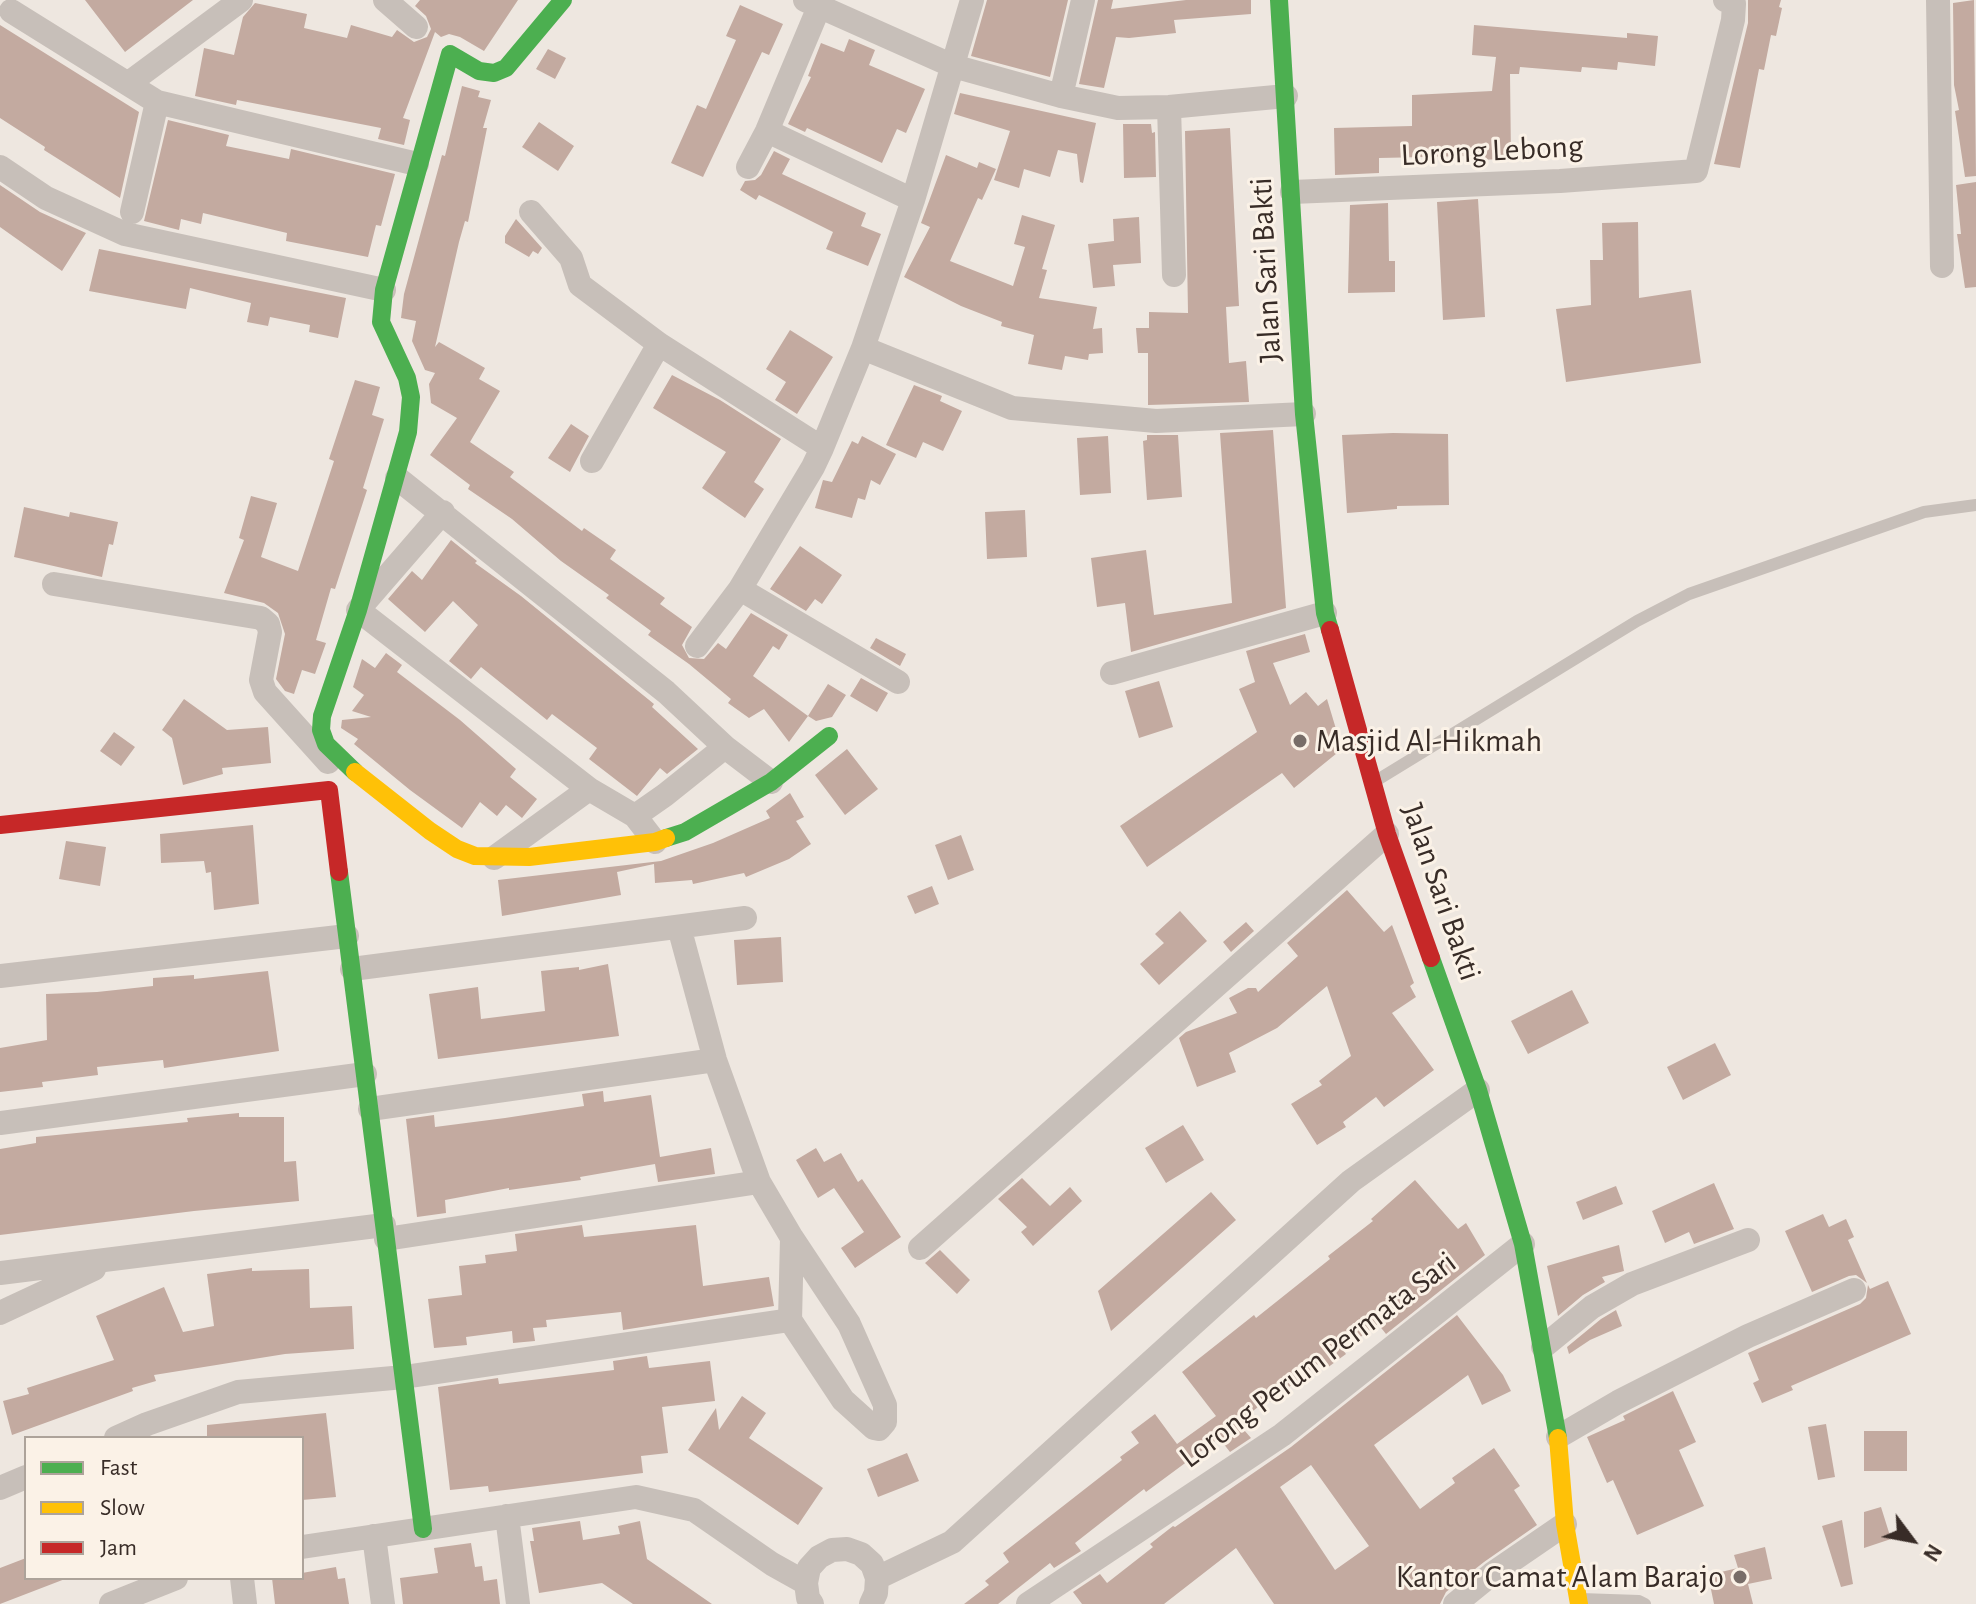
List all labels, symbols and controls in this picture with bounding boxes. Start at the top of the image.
street label: Lorong Lebong [1400,127,1584,175]
street label: Jalan Sari Bakti [1242,177,1290,363]
place label: Masjid Al-Hikmah [1316,722,1542,760]
marker: Masjid Al-Hikmah [1291,732,1309,750]
street label: Jalan Sari Bakti [1393,798,1489,986]
street label: Lorong Perum Permata Sari [1172,1243,1464,1477]
legend [24,1436,304,1580]
text: Fast [100,1456,137,1480]
text: Slow [100,1496,145,1520]
north arrow [1872,1500,1952,1580]
text: Jam [100,1536,137,1560]
text: N [1919,1540,1946,1565]
place label: Kantor Camat Alam Barajo [1396,1558,1724,1596]
marker: Kantor Camat Alam Barajo [1731,1568,1749,1586]

